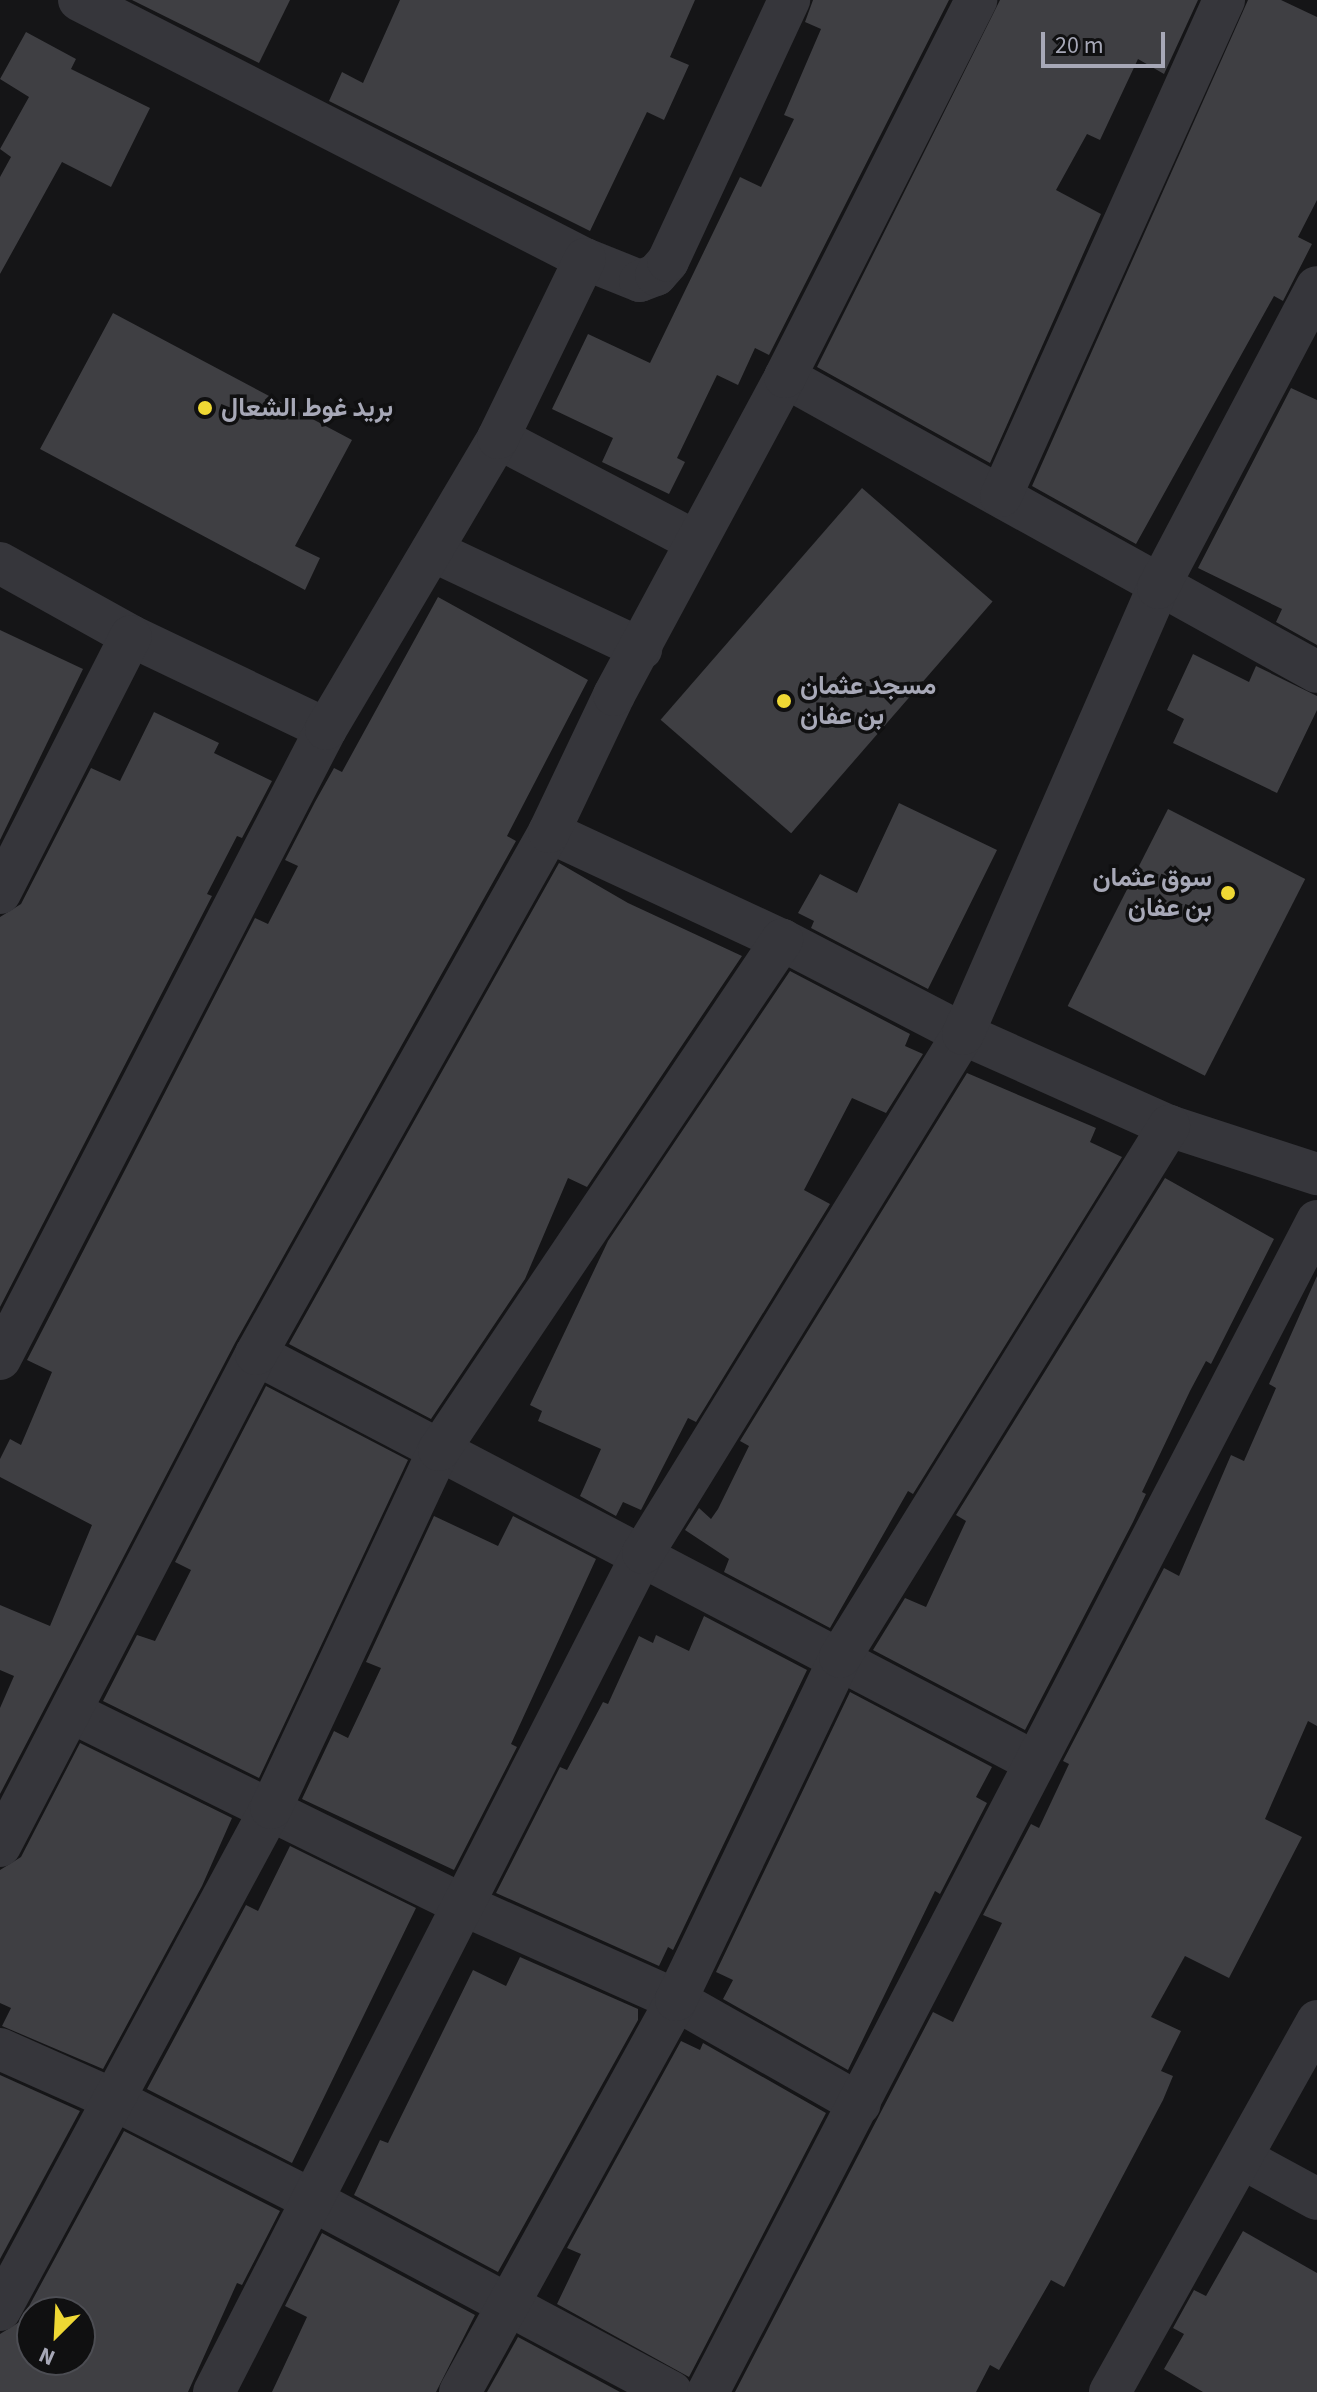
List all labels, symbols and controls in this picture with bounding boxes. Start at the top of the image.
scale bar [1045,16,1169,66]
text: 20 m [1055,28,1104,63]
place label: بريد غوط الشعال [221,392,393,424]
marker: بريد غوط الشعال [196,399,214,417]
place label: مسجد عثمان بن عفان [800,670,936,732]
marker: مسجد عثمان بن عفان [775,692,793,710]
place label: سوق عثمان بن عفان [1093,862,1212,924]
marker: سوق عثمان بن عفان [1219,884,1237,902]
north arrow [16,2296,96,2376]
text: N [34,2339,60,2374]

